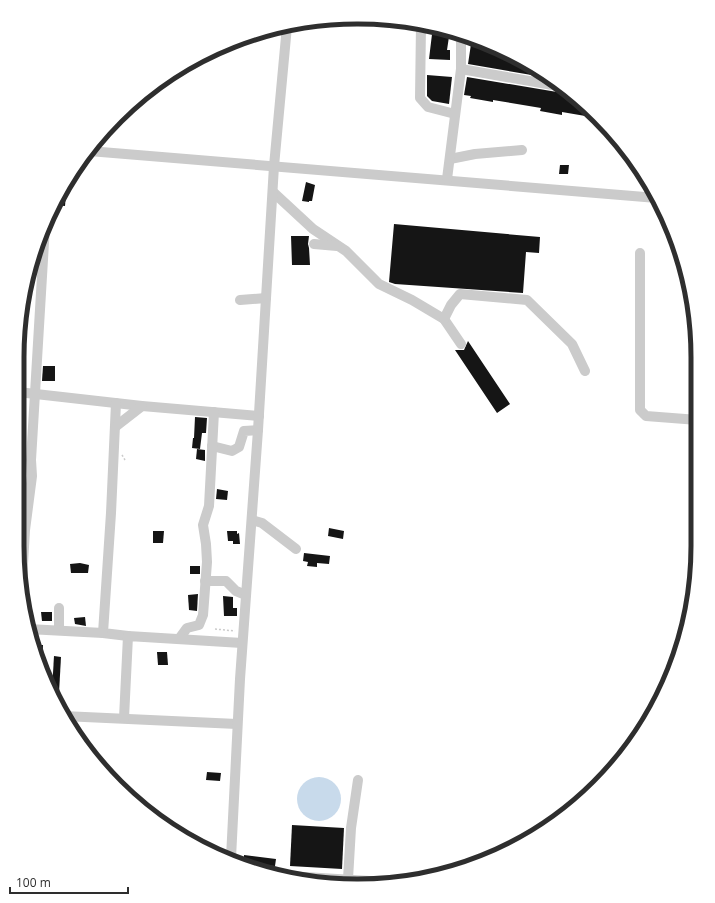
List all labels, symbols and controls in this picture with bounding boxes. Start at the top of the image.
scale bar [10,869,128,895]
text: 100 m [16,874,51,891]

